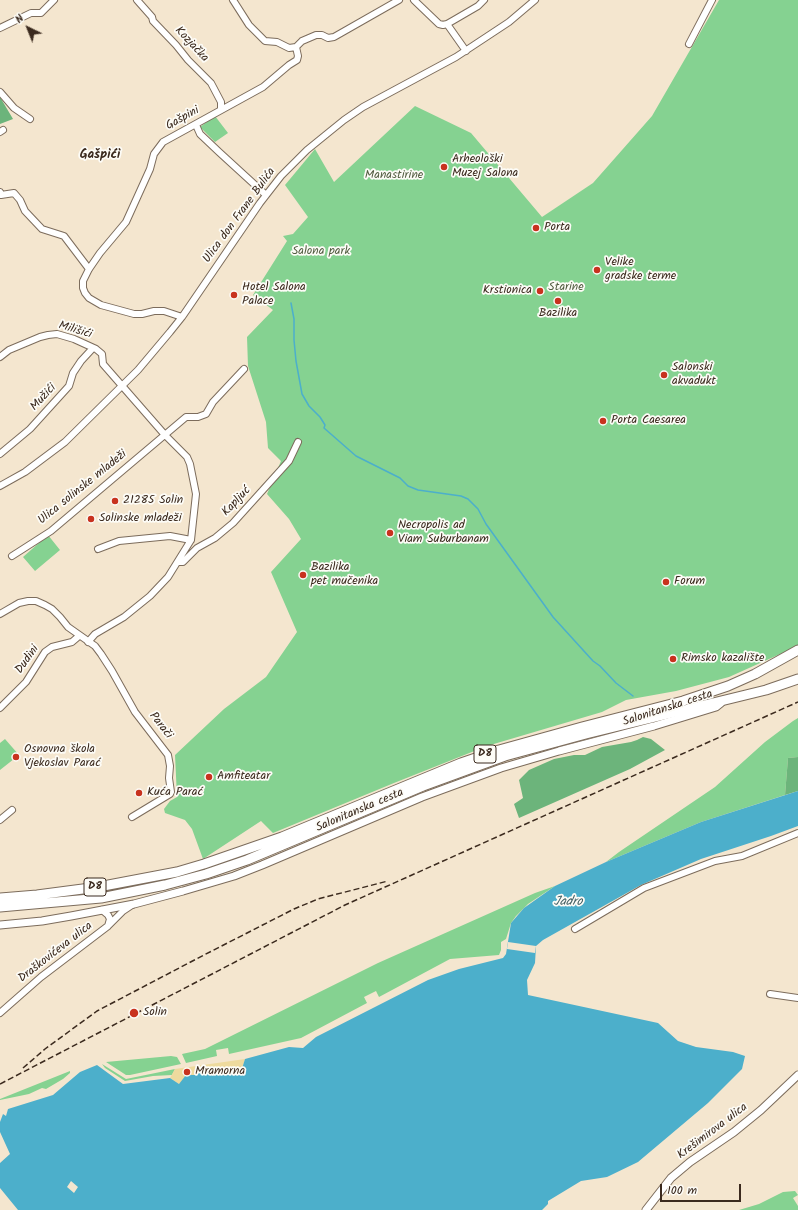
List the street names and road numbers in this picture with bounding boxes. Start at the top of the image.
street label: Kozjačka [171,24,211,66]
street label: Gašpini [164,104,202,134]
street label: Ulica don Frane Bulića [201,166,279,266]
street label: Milišići [56,319,94,343]
street label: Mužići [28,382,60,414]
street label: Ulica solinske mladeži [36,448,130,528]
street label: Kapljuć [220,484,254,520]
street label: Dudini [13,643,43,677]
street label: Salonitanska cesta [621,688,715,730]
street label: Parači [145,710,175,742]
road number: D8 [474,745,496,763]
street label: Salonitanska cesta [314,786,406,836]
road number: D8 [84,878,106,896]
street label: Draškovićeva ulica [16,920,96,986]
street label: Krešimirova ulica [675,1101,751,1163]

